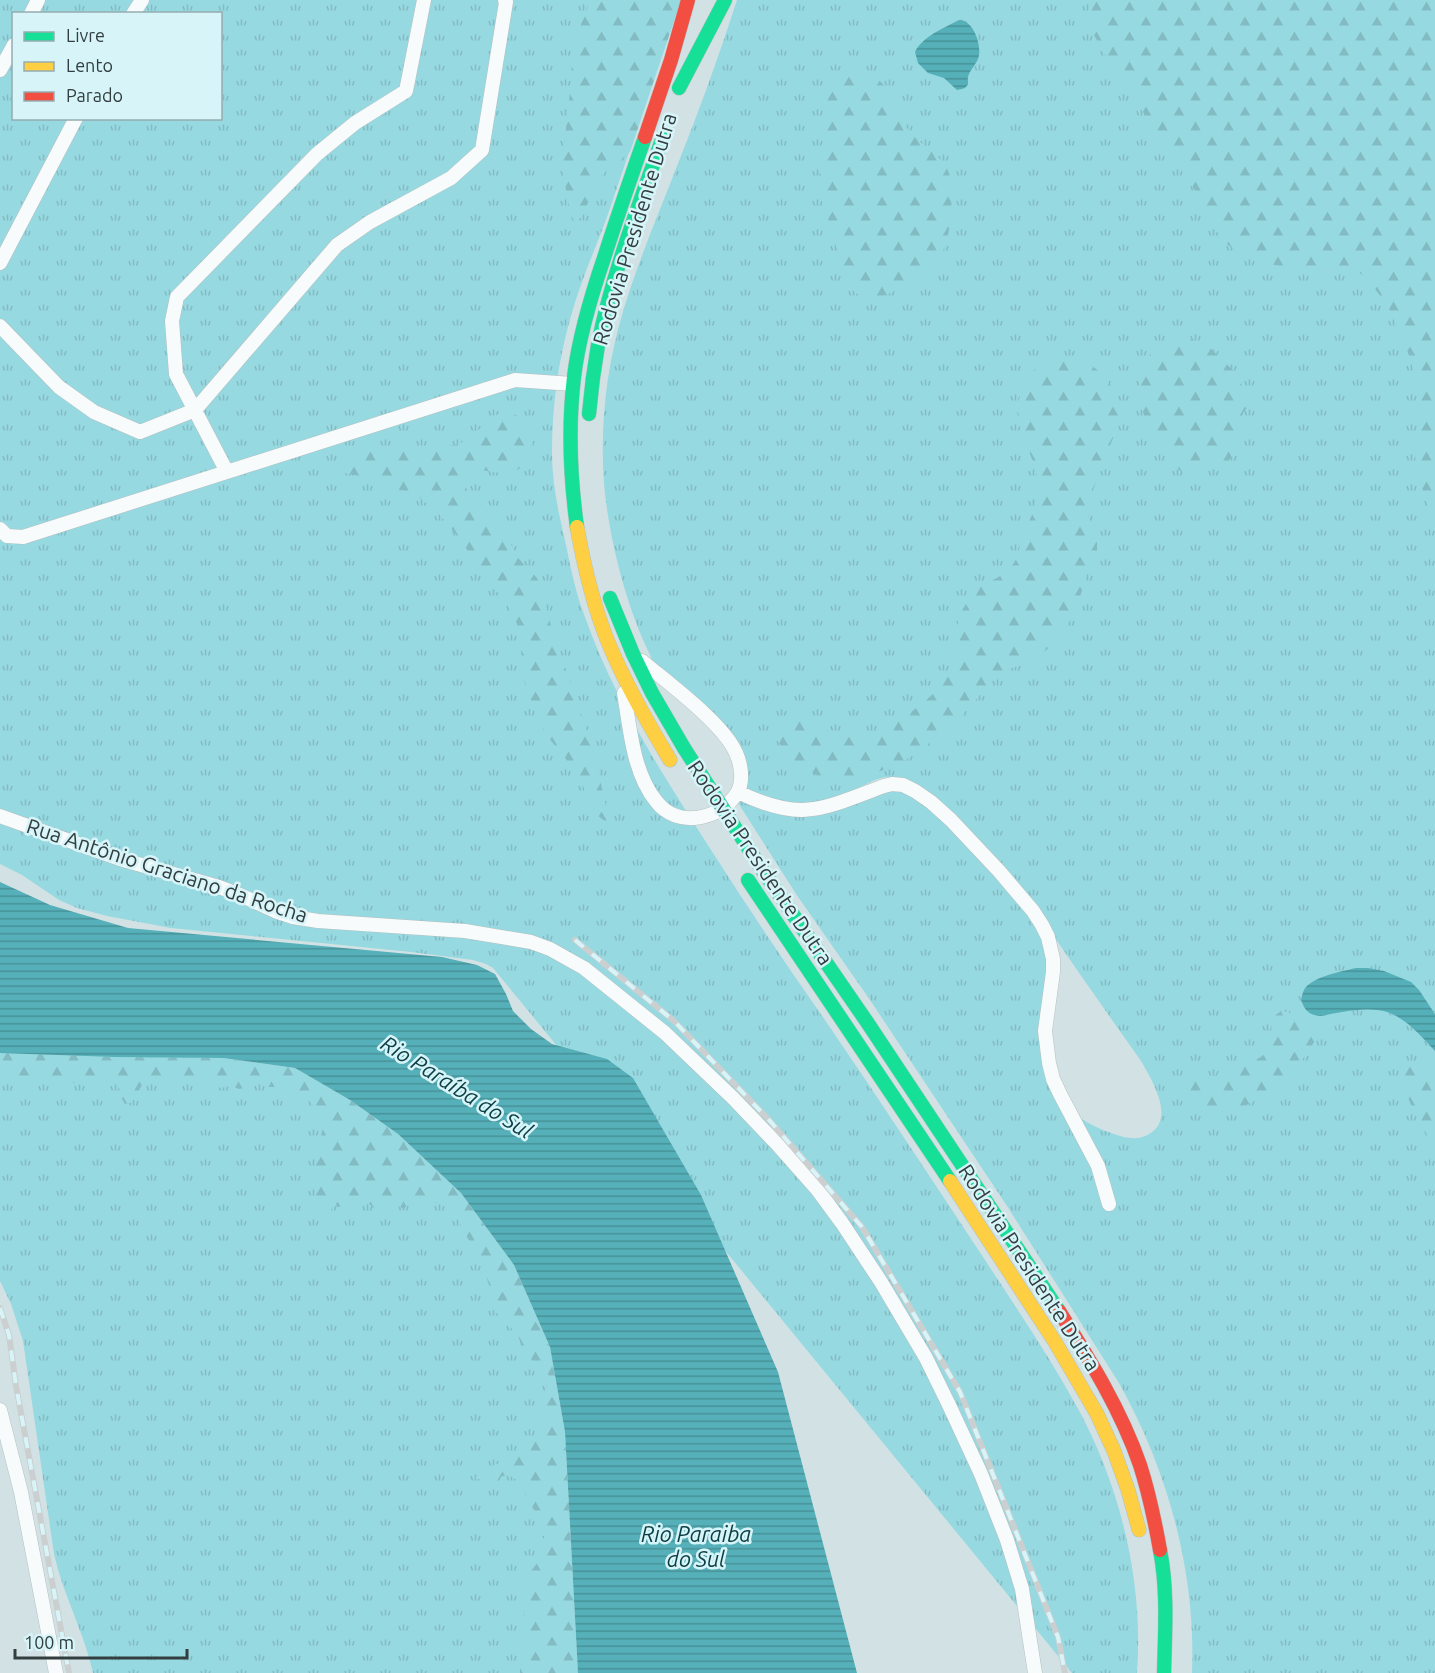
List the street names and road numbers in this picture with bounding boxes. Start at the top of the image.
street label: Rodovia Presidente Dutra [587,110,681,348]
street label: Rodovia Presidente Dutra [683,756,838,969]
street label: Rua Antônio Graciano da Rocha [24,813,311,927]
street label: Rodovia Presidente Dutra [954,1160,1106,1375]

